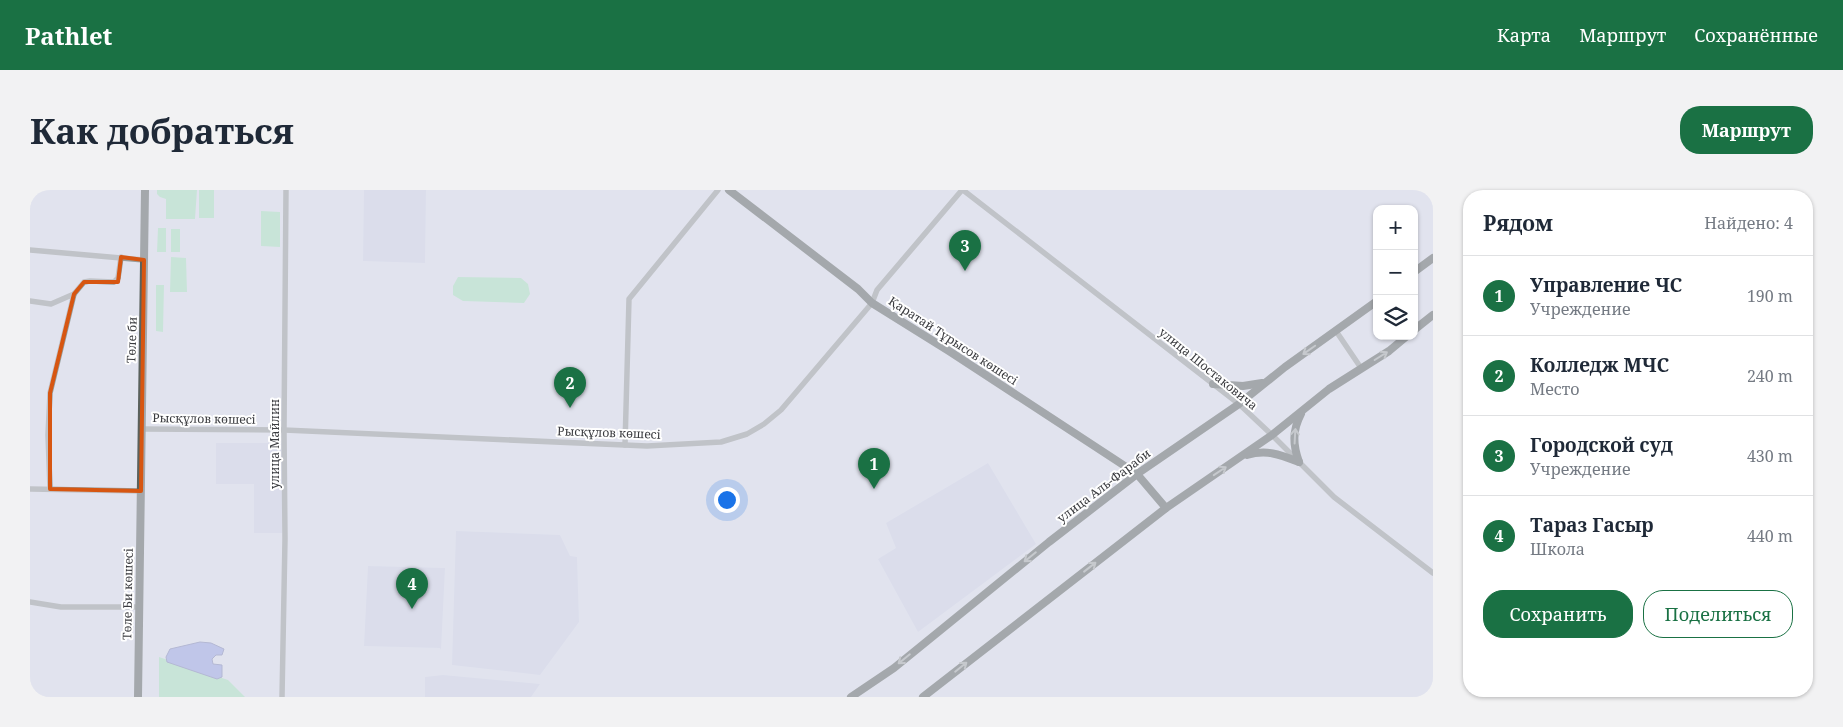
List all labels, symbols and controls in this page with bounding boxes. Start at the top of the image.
text: Pathlet [25,19,112,52]
text: Карта [1497,23,1551,47]
text: Маршрут [1579,23,1666,47]
text: Сохранённые [1694,23,1818,47]
button: Маршрут [1680,106,1813,154]
text: Как добраться [30,107,294,154]
map controls [1373,205,1418,340]
button: + [1373,205,1418,250]
text: Рядом [1483,209,1553,237]
text: Найдено: 4 [1704,212,1793,234]
pin: 3 [949,230,981,271]
button: − [1373,250,1418,295]
text: Управление ЧС [1530,272,1682,298]
text: 1 [1494,285,1504,307]
text: 190 m [1747,285,1793,307]
street label: Қаратай Тұрысов көшесі [885,292,1021,389]
button: layers [1373,295,1418,340]
text: Учреждение [1530,298,1631,320]
street label: Төле би [122,316,141,363]
street label: улица Шостаковича [1155,324,1261,414]
one-way arrow [1302,345,1316,355]
one-way arrow [1374,351,1388,361]
text: Колледж МЧС [1530,352,1669,378]
text: 2 [1494,365,1504,387]
text: 240 m [1747,365,1793,387]
pin: 2 [554,367,586,408]
text: Место [1530,378,1579,400]
street label: улица Майлин [266,399,283,489]
street label: Рысқұлов көшесі [152,409,256,428]
street label: Рысқұлов көшесі [557,422,661,443]
one-way arrow [1290,428,1299,444]
text: Городской суд [1530,432,1673,458]
street label: улица Аль-Фараби [1054,445,1154,526]
text: 3 [1494,445,1504,467]
text: 430 m [1747,445,1793,467]
pin: 1 [858,448,890,489]
text: Учреждение [1530,458,1631,480]
one-way arrow [1213,466,1227,476]
your location [714,487,740,513]
text: Тараз Гасыр [1530,512,1654,538]
text: 4 [1494,525,1504,547]
text: 440 m [1747,525,1793,547]
text: Школа [1530,538,1585,560]
street label: Төле Би көшесі [118,548,137,640]
one-way arrow [1024,552,1037,563]
one-way arrow [1083,562,1096,573]
pin: 4 [396,568,428,609]
button: Сохранить [1483,590,1633,638]
button: Поделиться [1643,590,1793,638]
one-way arrow [898,654,911,665]
one-way arrow [954,661,967,672]

